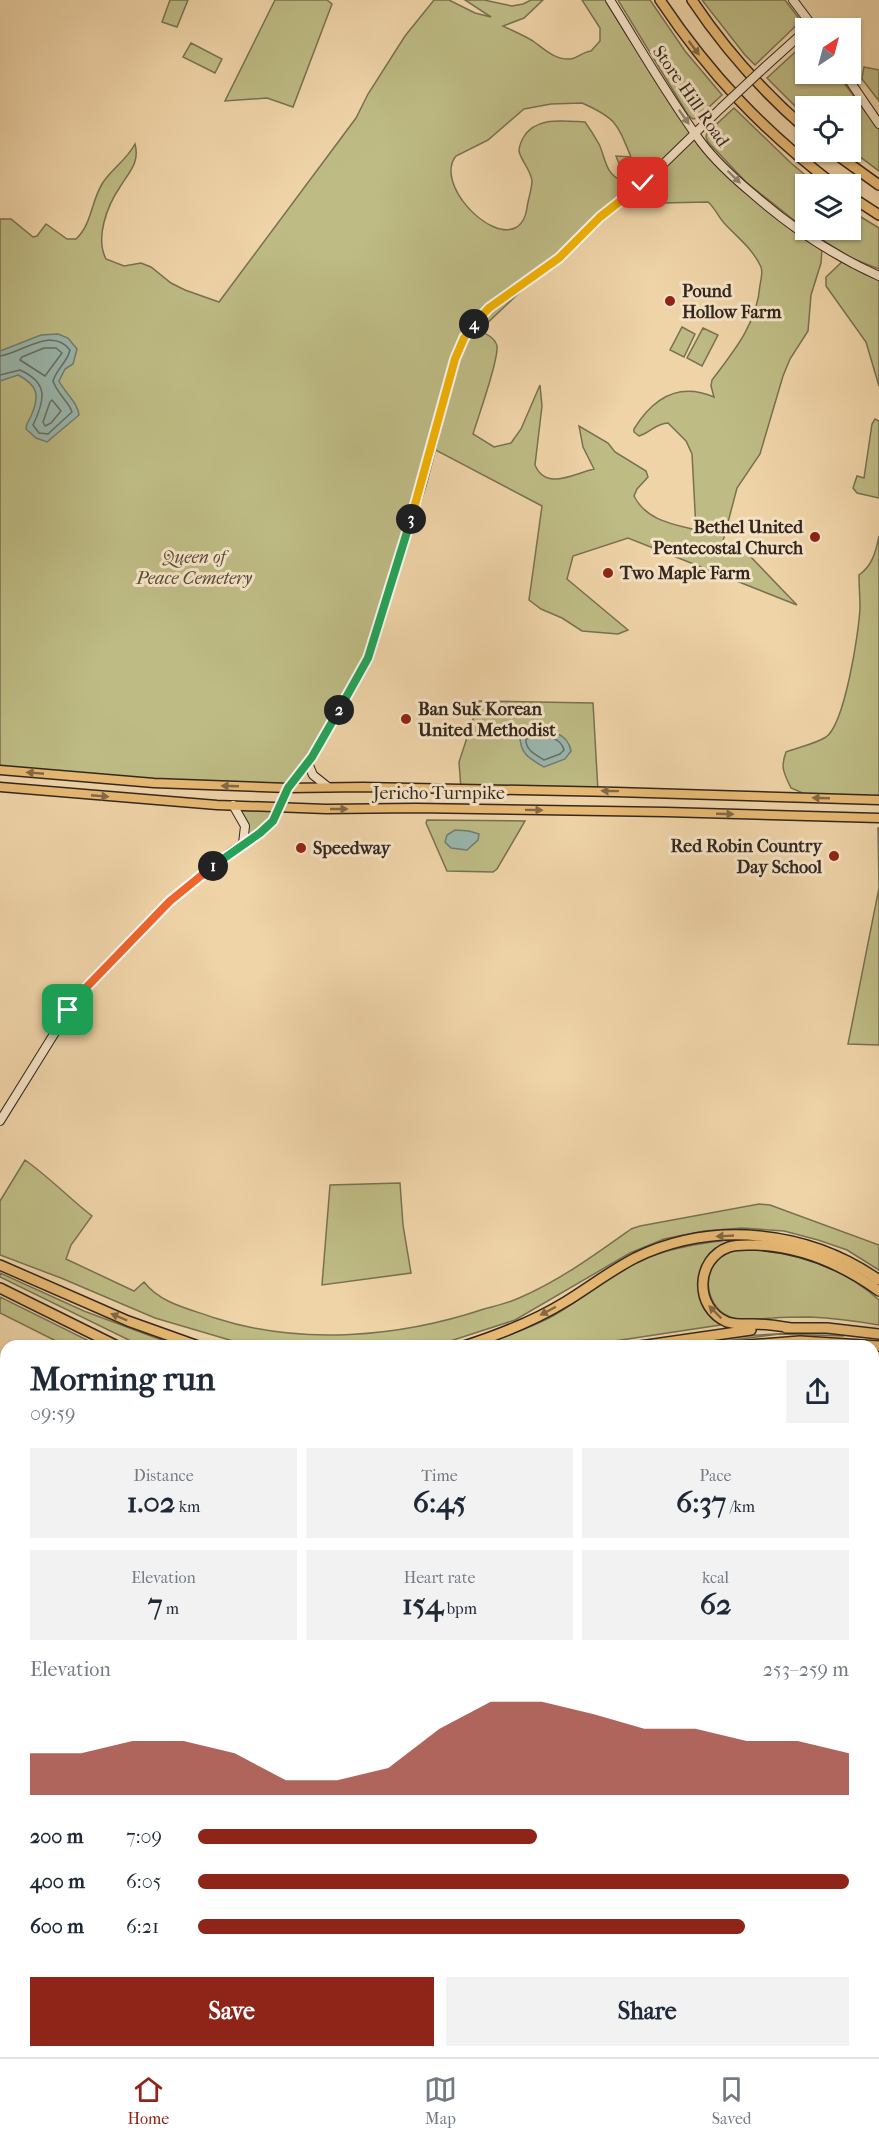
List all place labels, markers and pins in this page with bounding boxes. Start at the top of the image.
pin [617,157,668,208]
place label: Pound Hollow Farm [682,281,782,323]
marker: Pound Hollow Farm [663,294,677,308]
pin: 4 [459,309,489,339]
pin: 3 [396,504,426,534]
place label: Bethel United Pentecostal Church [653,517,804,559]
marker: Bethel United Pentecostal Church [808,530,822,544]
place label: Two Maple Farm [619,563,751,584]
marker: Two Maple Farm [601,566,615,580]
pin: 2 [324,695,354,725]
place label: Ban Suk Korean United Methodist [417,699,556,741]
marker: Ban Suk Korean United Methodist [399,712,413,726]
place label: Red Robin Country Day School [671,836,823,878]
place label: Speedway [313,838,392,859]
marker: Speedway [294,841,308,855]
marker: Red Robin Country Day School [827,849,841,863]
pin: 1 [198,851,228,881]
pin [42,984,93,1035]

